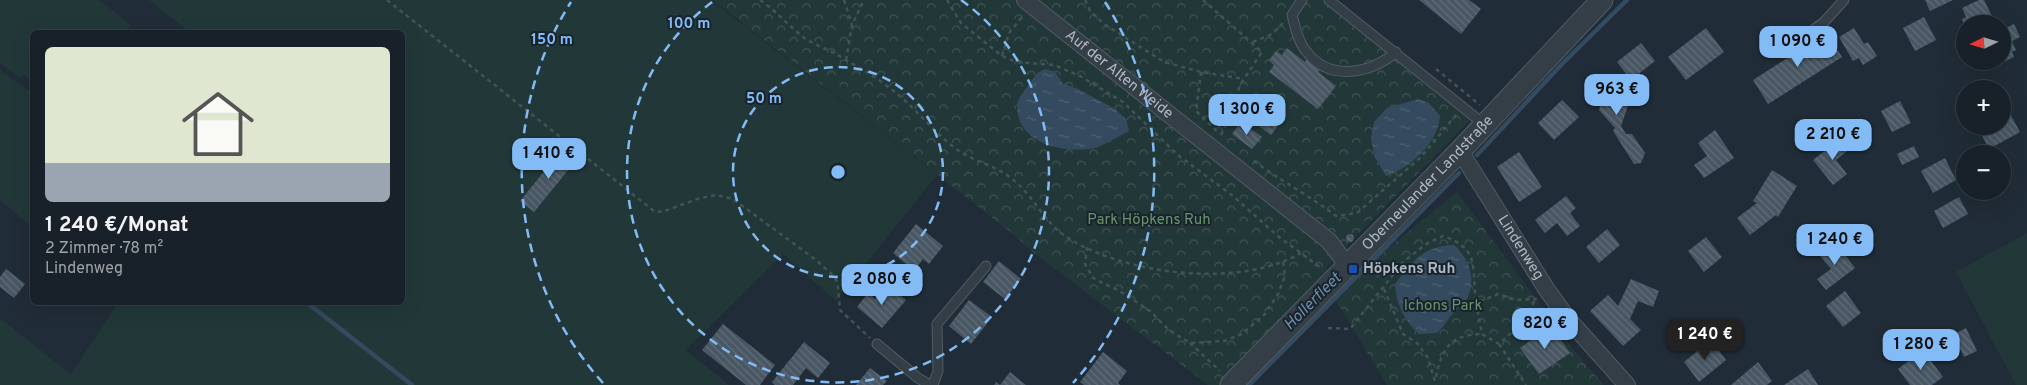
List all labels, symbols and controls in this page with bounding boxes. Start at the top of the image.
text: 100 m [668,15,710,34]
north arrow [1956,15,2011,70]
map controls [1956,15,2011,200]
street label: Auf der Alten Weide [1061,26,1177,123]
pin: 1 090 € [1752,26,1844,68]
text: 150 m [531,31,573,50]
text: 1 090 € [1770,32,1826,52]
pin: 963 € [1582,74,1652,116]
icon: home [173,79,263,169]
text: 963 € [1595,80,1639,100]
button: + [1956,80,2011,135]
text: 50 m [746,90,782,109]
pin: 1 300 € [1201,94,1293,136]
text: 1 300 € [1219,100,1275,120]
street label: Oberneulander Landstraße [1358,112,1498,255]
pin: 2 210 € [1787,119,1879,161]
text: 2 210 € [1806,125,1860,145]
pin: 1 410 € [503,138,595,180]
text: 1 410 € [523,144,575,164]
button: − [1956,145,2011,200]
centre of rings [829,163,847,181]
park label: Park Höpkens Ruh [1087,211,1211,230]
text: 1 240 €/Monat [45,212,189,239]
street label: Lindenweg [1493,212,1548,284]
pin: 1 240 € [1789,224,1881,266]
text: 1 240 € [1807,230,1863,250]
text: 2 Zimmer · 78 m² [45,239,163,259]
text: Lindenweg [45,259,123,279]
place label: Höpkens Ruh [1363,260,1455,279]
marker: Höpkens Ruh [1347,263,1359,275]
pin: 2 080 € [836,264,928,306]
water label: Hollerfleet [1280,268,1347,335]
text: 2 080 € [853,270,911,290]
park label: Ichons Park [1404,297,1482,316]
pin: 820 € [1510,308,1580,350]
text: 820 € [1523,314,1567,334]
pin: 1 240 € [1659,318,1751,361]
text: 1 240 € [1677,325,1733,345]
pin: 1 280 € [1875,328,1967,371]
text: 1 280 € [1894,335,1948,355]

